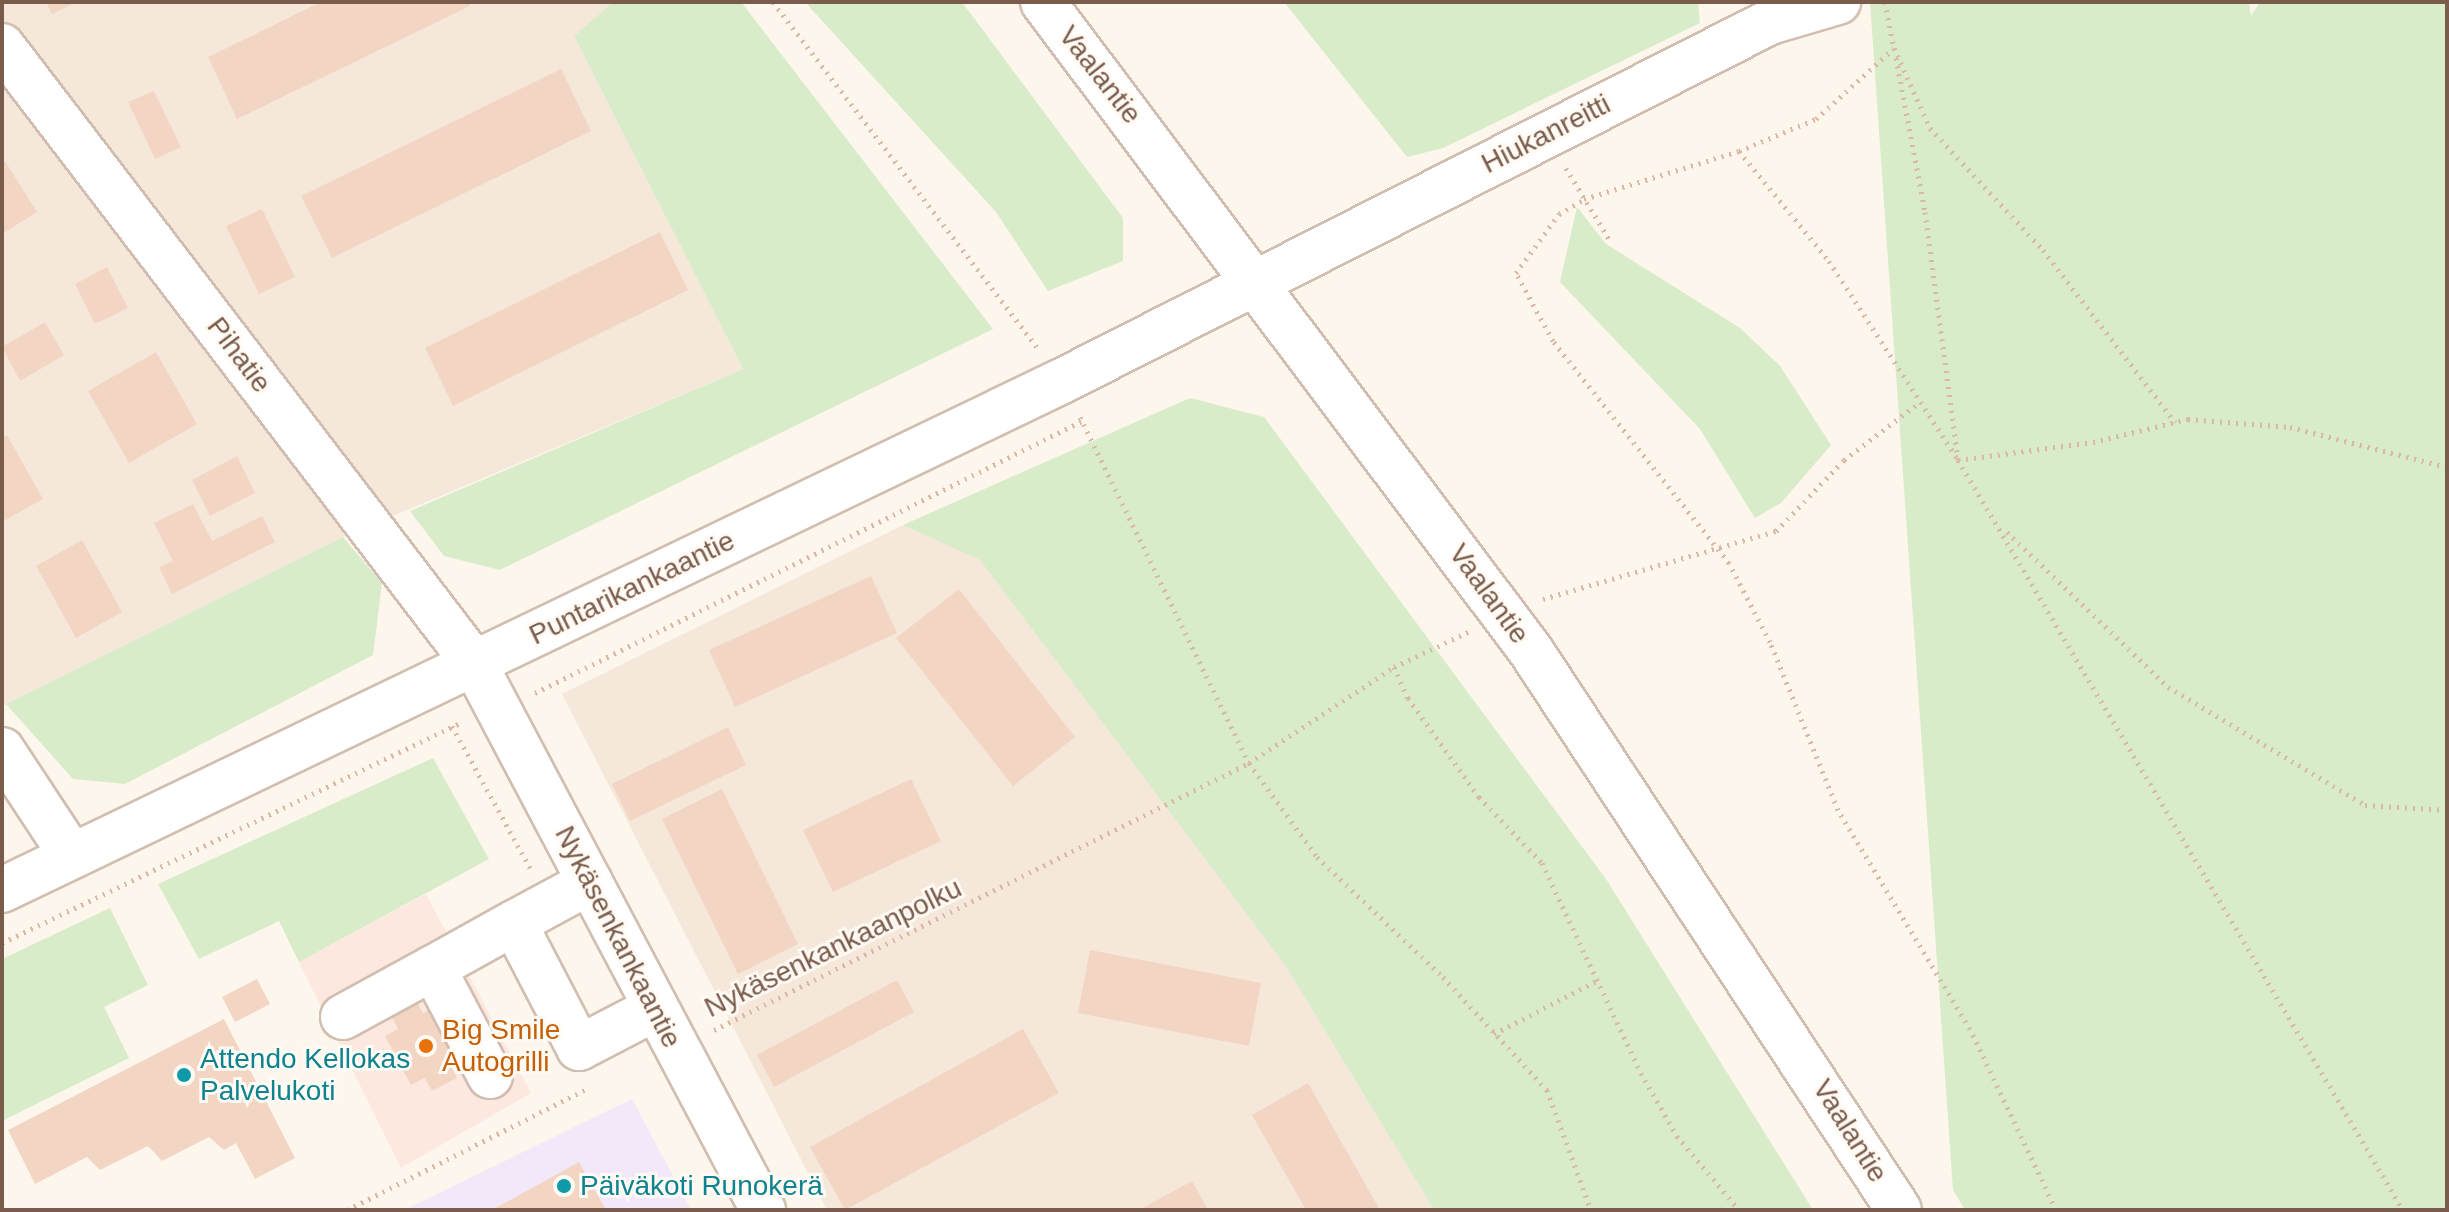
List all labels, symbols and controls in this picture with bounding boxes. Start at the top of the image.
street label: Vaalantie [1051,19,1149,131]
street label: Hiukanreitti [1476,87,1616,181]
street label: Pihatie [200,311,278,399]
street label: Puntarikankaantie [524,524,740,652]
street label: Vaalantie [1442,538,1536,650]
street label: Nykäsenkankaantie [548,821,688,1053]
street label: Nykäsenkankaanpolku [699,871,967,1025]
place label: Big Smile Autogrilli [442,1013,560,1079]
marker: Big Smile Autogrilli [417,1037,435,1055]
place label: Attendo Kellokas Palvelukoti [200,1042,410,1108]
marker: Attendo Kellokas Palvelukoti [175,1066,193,1084]
street label: Vaalantie [1805,1073,1895,1189]
place label: Päiväkoti Runokerä [580,1169,823,1203]
marker: Päiväkoti Runokerä [555,1177,573,1195]

